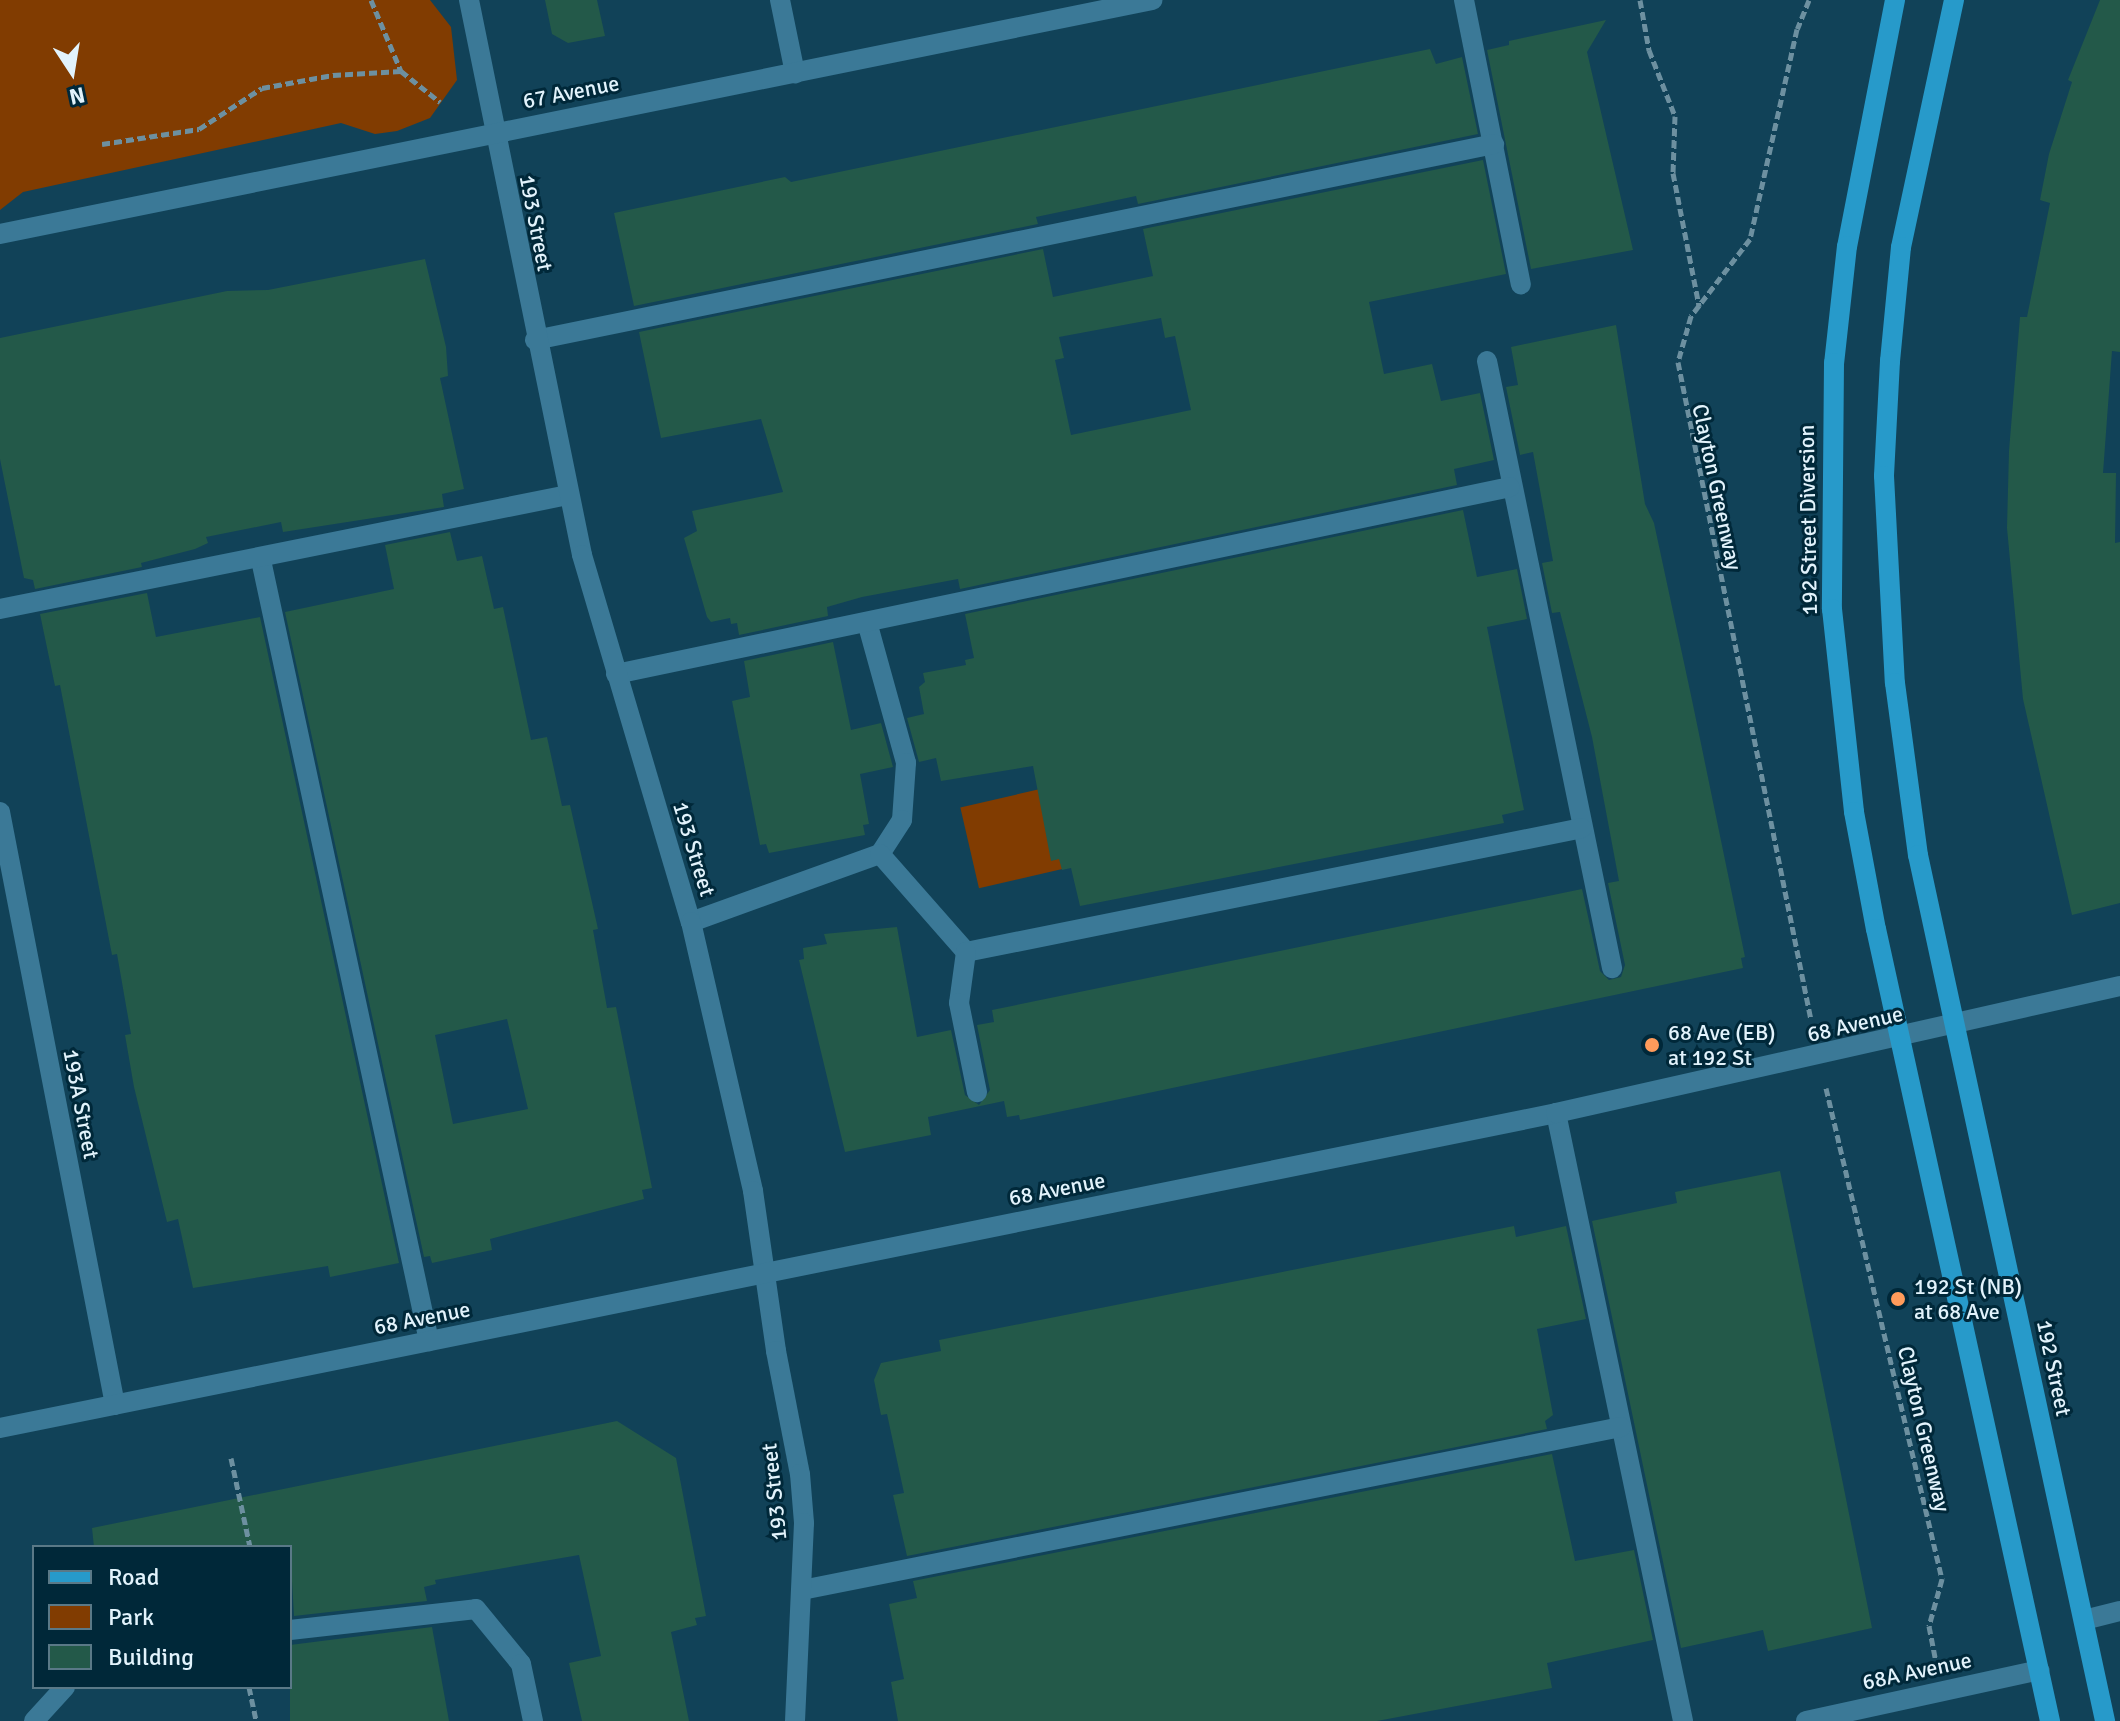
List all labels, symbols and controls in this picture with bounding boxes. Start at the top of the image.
north arrow [32,32,112,112]
street label: 67 Avenue [521,70,621,114]
text: N [67,81,87,111]
street label: 193 Street [514,172,558,274]
street label: Clayton Greenway [1686,401,1748,573]
street label: 192 Street Diversion [1793,425,1823,615]
street label: 193 Street [667,798,721,900]
street label: 68 Avenue [1805,1000,1905,1048]
place label: 68 Ave (EB) at 192 St [1668,1019,1776,1070]
marker: 68 Ave (EB) at 192 St [1643,1036,1661,1054]
street label: 193A Street [57,1047,105,1161]
street label: 68 Avenue [1007,1167,1107,1211]
place label: 192 St (NB) at 68 Ave [1914,1273,2022,1324]
marker: 192 St (NB) at 68 Ave [1889,1290,1907,1308]
street label: 68 Avenue [372,1296,472,1340]
street label: 192 Street [2031,1317,2077,1419]
street label: Clayton Greenway [1892,1344,1956,1514]
street label: 193 Street [756,1442,792,1542]
legend [32,1545,292,1689]
text: Road [108,1562,159,1592]
text: Park [108,1602,154,1632]
text: Building [108,1642,194,1672]
street label: 68A Avenue [1860,1647,1974,1695]

